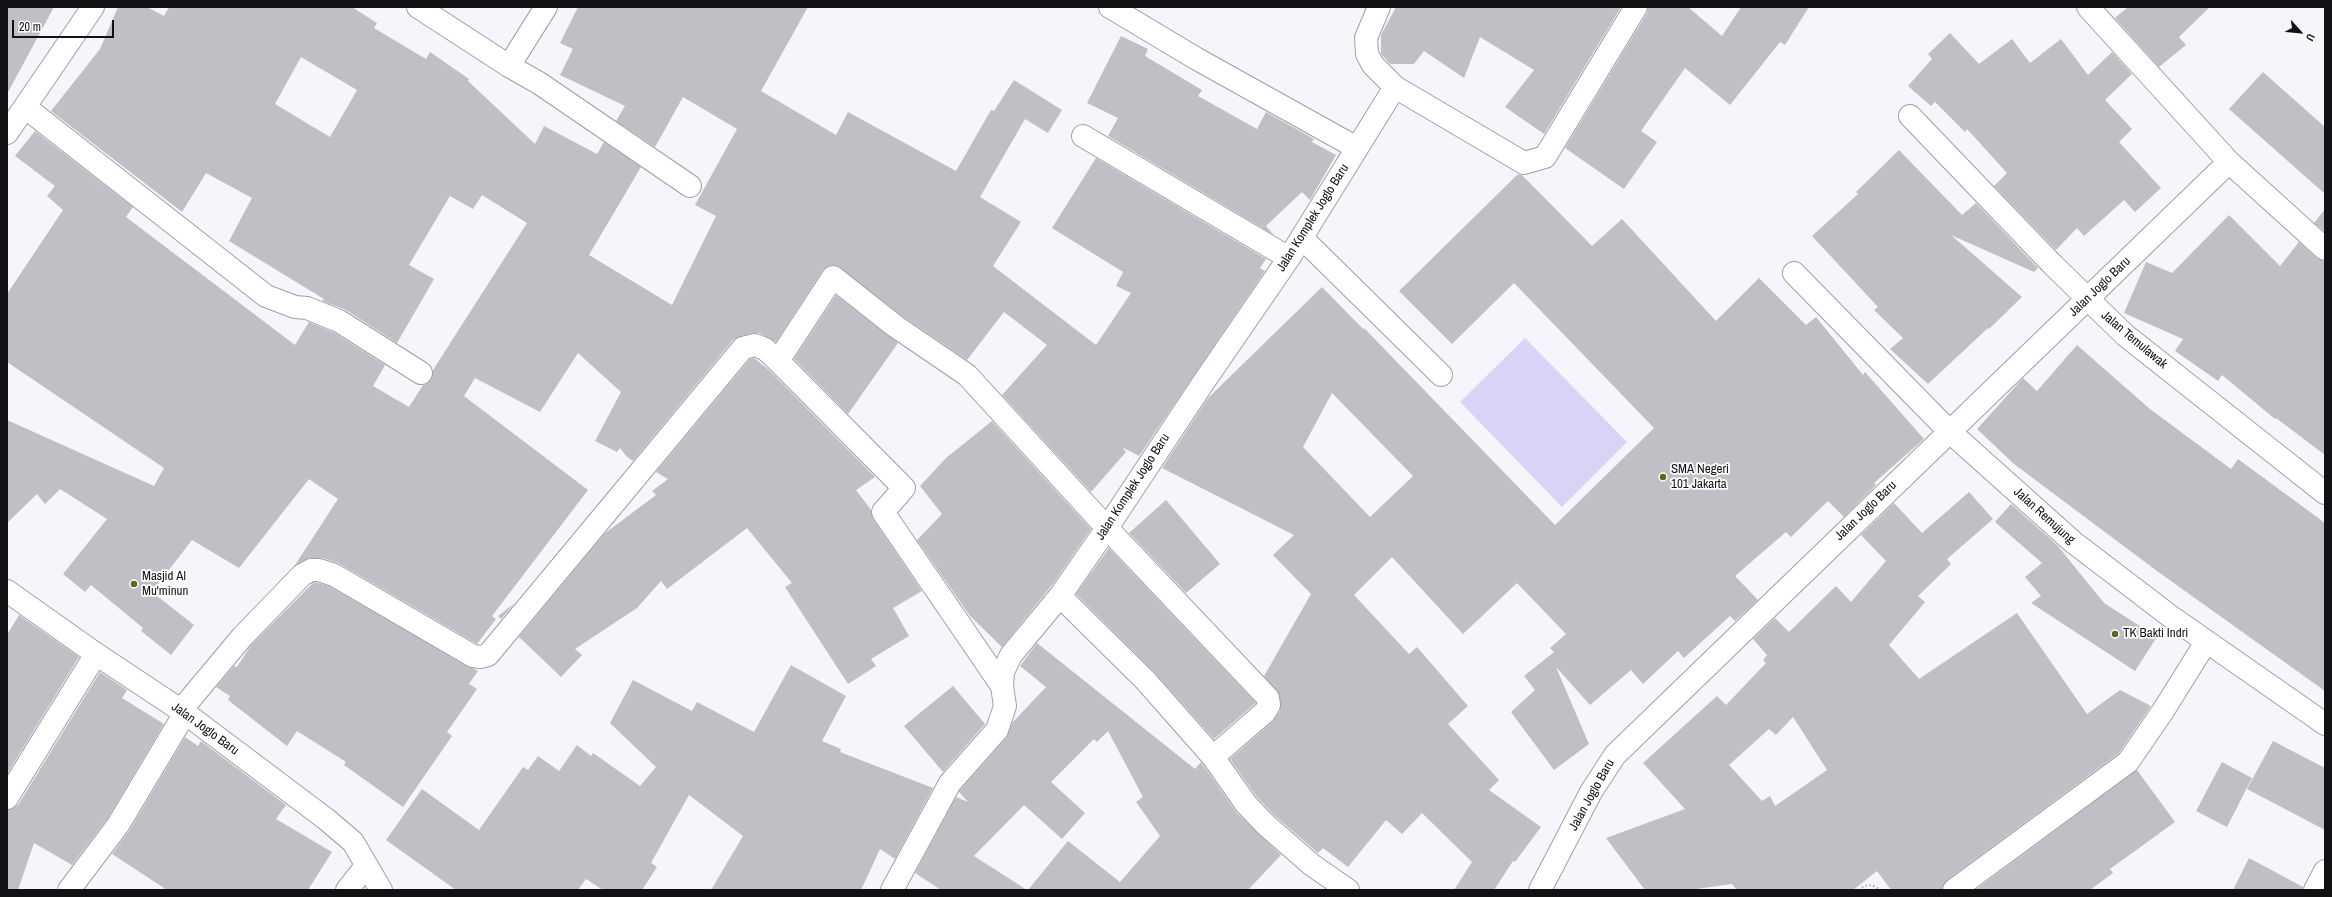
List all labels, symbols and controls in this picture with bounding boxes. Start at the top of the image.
scale bar [14,12,116,38]
north arrow [2280,12,2320,52]
text: 20 m [19,19,41,35]
text: U [2303,31,2318,44]
street label: Jalan Komplek Joglo Baru [1274,161,1352,275]
street label: Jalan Joglo Baru [2066,254,2134,320]
street label: Jalan Temulawak [2098,308,2170,372]
street label: Jalan Komplek Joglo Baru [1093,431,1173,543]
place label: SMA Negeri 101 Jakarta [1671,462,1729,493]
marker: SMA Negeri 101 Jakarta [1658,472,1668,482]
street label: Jalan Joglo Baru [1832,478,1900,544]
street label: Jalan Remujung [2010,484,2078,548]
place label: Masjid Al Mu'minun [142,569,188,600]
marker: Masjid Al Mu'minun [129,579,139,589]
place label: TK Bakti Indri [2123,626,2188,642]
marker: TK Bakti Indri [2110,629,2120,639]
street label: Jalan Joglo Baru [168,699,242,759]
street label: Jalan Joglo Baru [1566,756,1618,834]

